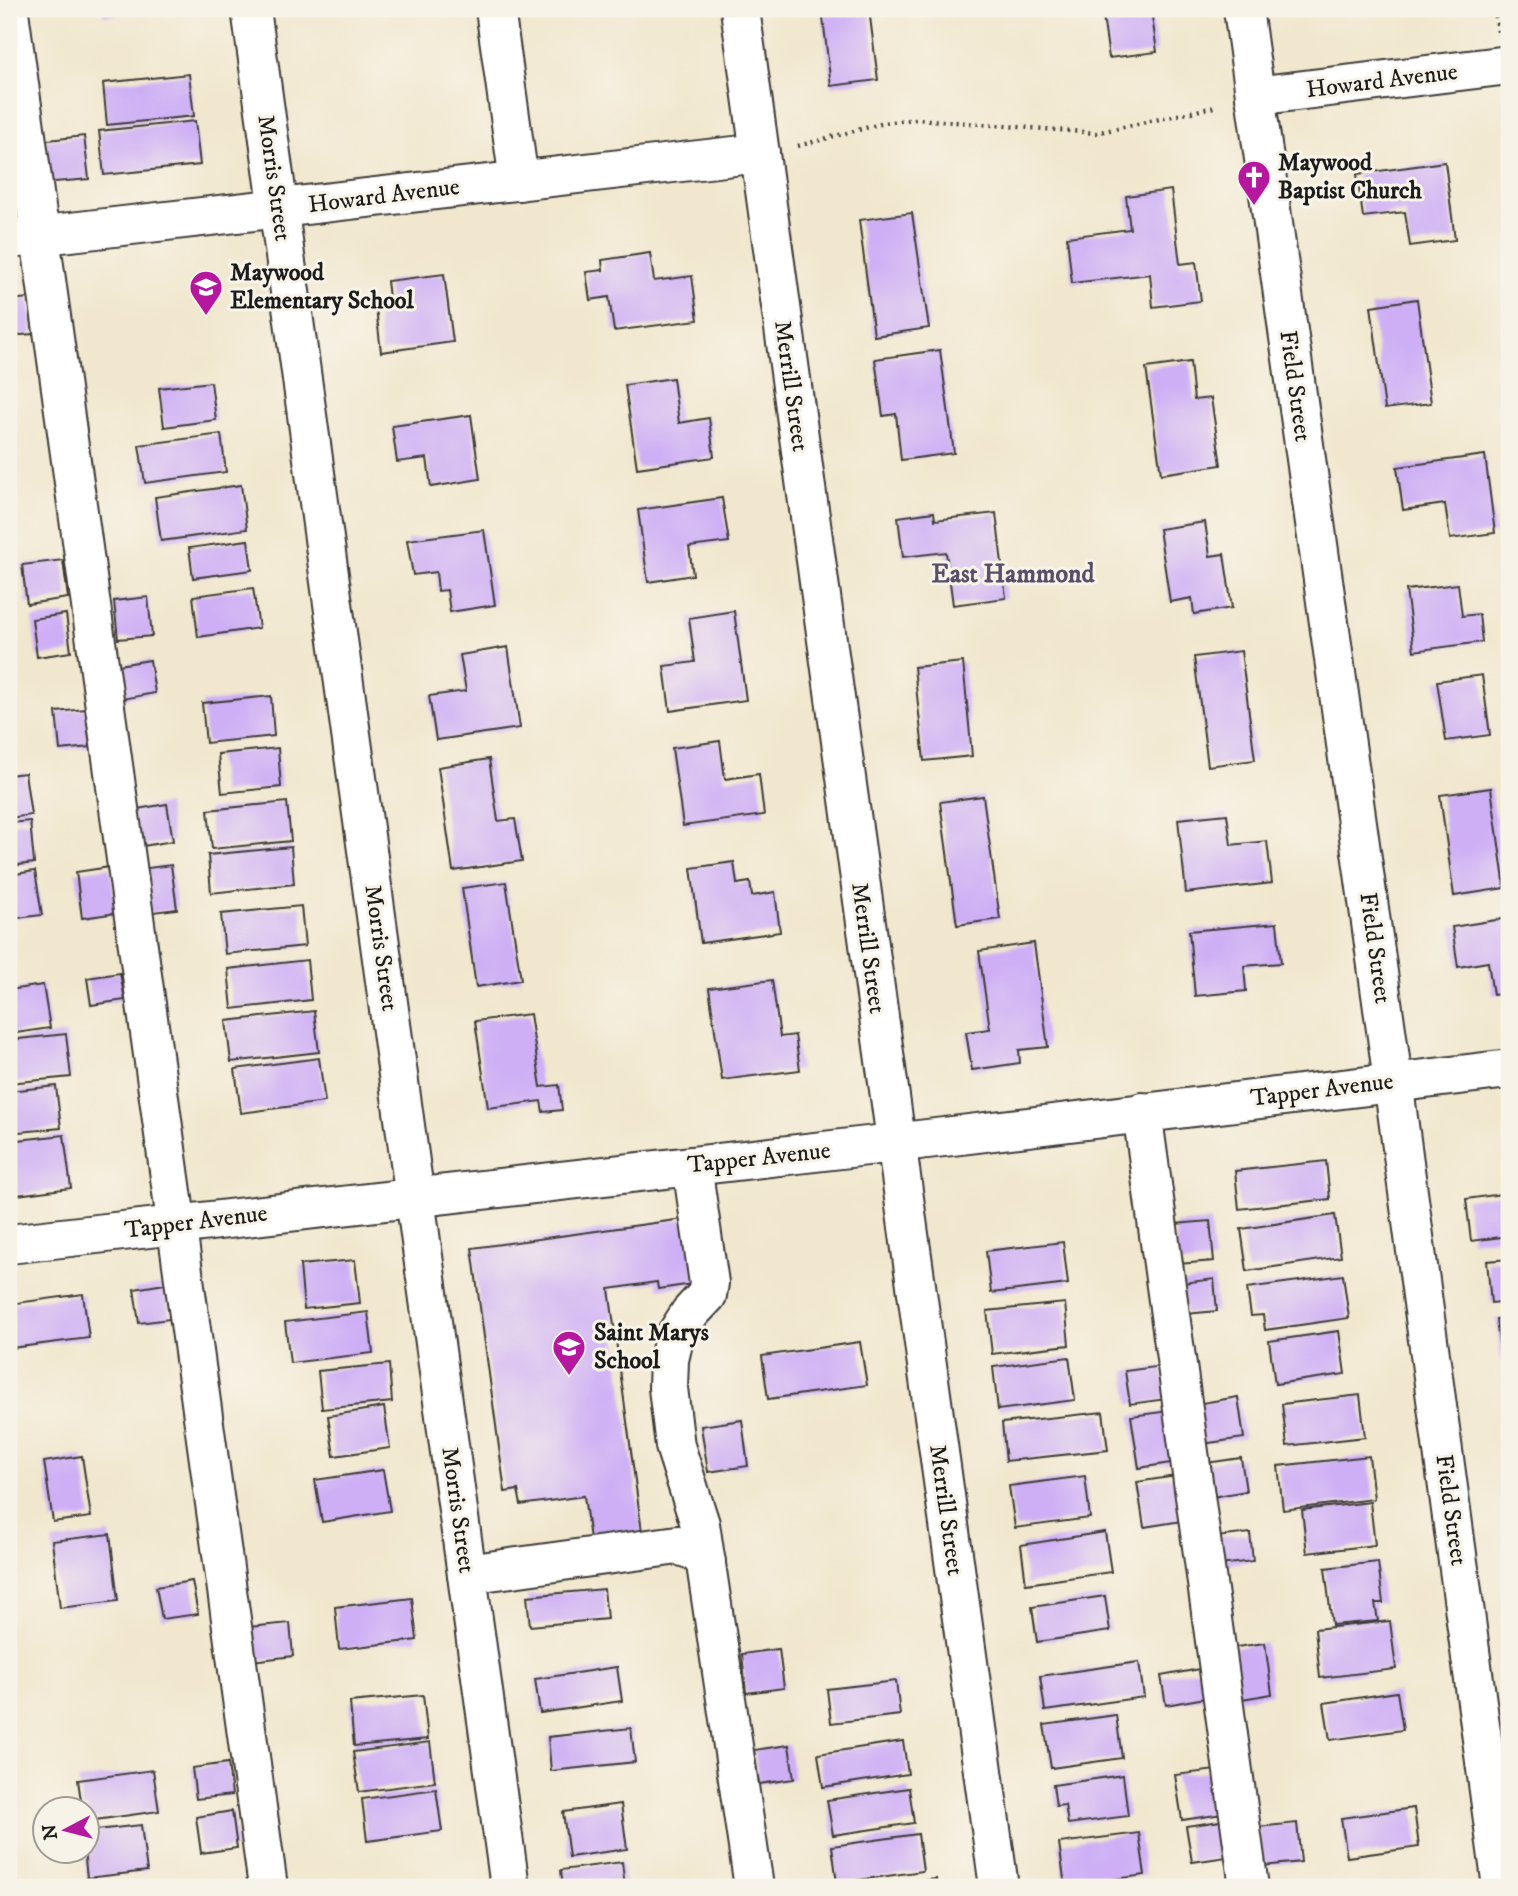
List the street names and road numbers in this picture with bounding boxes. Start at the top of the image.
street label: Howard Avenue [1305,57,1459,105]
street label: Morris Street [250,113,298,243]
street label: Howard Avenue [307,172,461,220]
street label: Merrill Street [767,319,815,454]
street label: Field Street [1272,328,1318,444]
street label: Merrill Street [844,881,892,1016]
street label: Morris Street [357,883,405,1013]
street label: Field Street [1352,890,1398,1006]
street label: Tapper Avenue [1249,1066,1395,1114]
street label: Tapper Avenue [686,1136,832,1180]
street label: Tapper Avenue [123,1198,269,1246]
street label: Merrill Street [922,1443,970,1578]
street label: Morris Street [434,1445,482,1575]
street label: Field Street [1428,1452,1474,1568]

